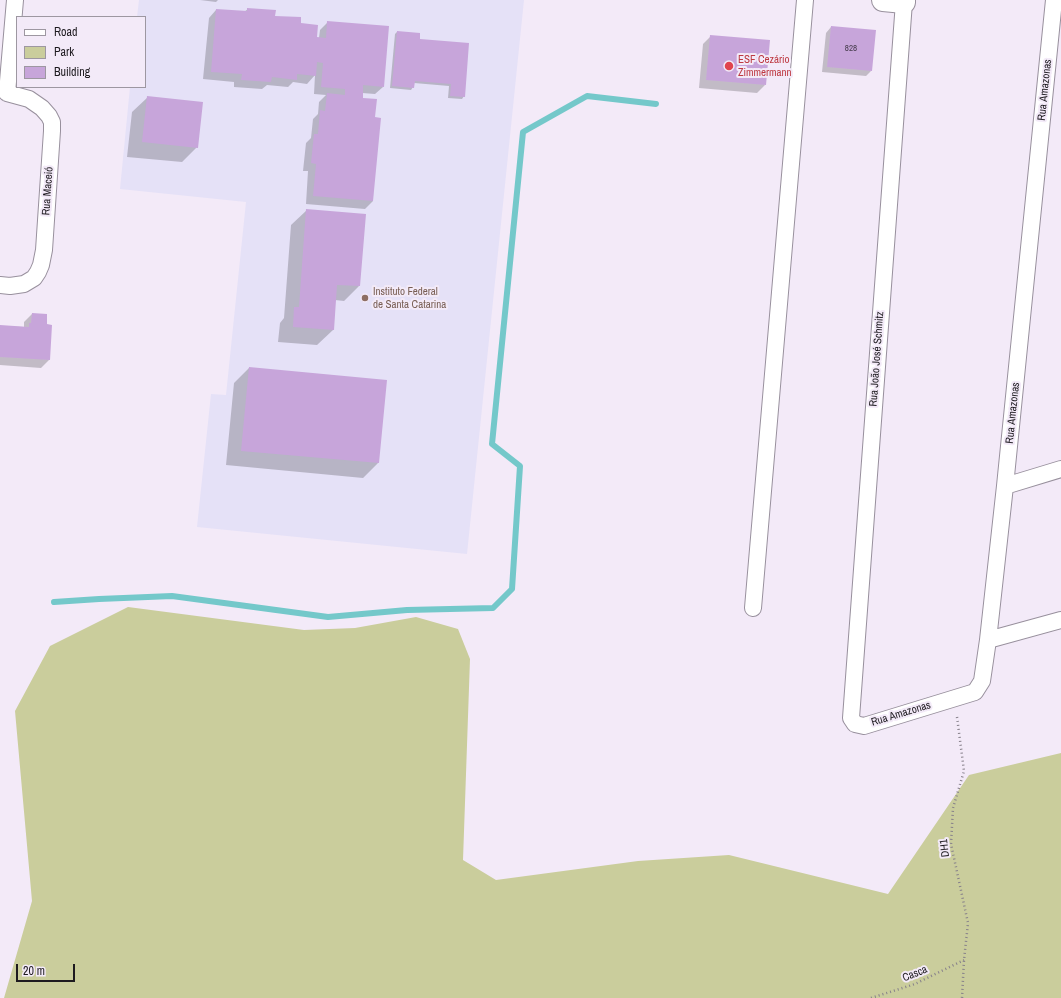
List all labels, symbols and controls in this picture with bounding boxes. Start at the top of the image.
legend [16,16,146,88]
text: Road [54,24,78,40]
text: Park [54,44,74,60]
house number: 828 [845,44,857,54]
place label: ESF Cezário Zimmermann [738,53,792,79]
street label: Rua Amazonas [1035,59,1055,121]
marker: ESF Cezário Zimmermann [723,60,735,72]
text: Building [54,64,90,80]
street label: Rua Maceió [40,166,56,216]
place label: Instituto Federal de Santa Catarina [373,285,446,311]
marker: Instituto Federal de Santa Catarina [360,293,370,303]
street label: Rua João José Schmitz [867,311,887,407]
street label: Rua Amazonas [1003,382,1023,444]
street label: Rua Amazonas [870,699,932,729]
street label: DH1 [937,838,953,858]
scale bar [18,956,77,982]
text: 20 m [23,963,45,979]
street label: Casca [901,963,929,985]

